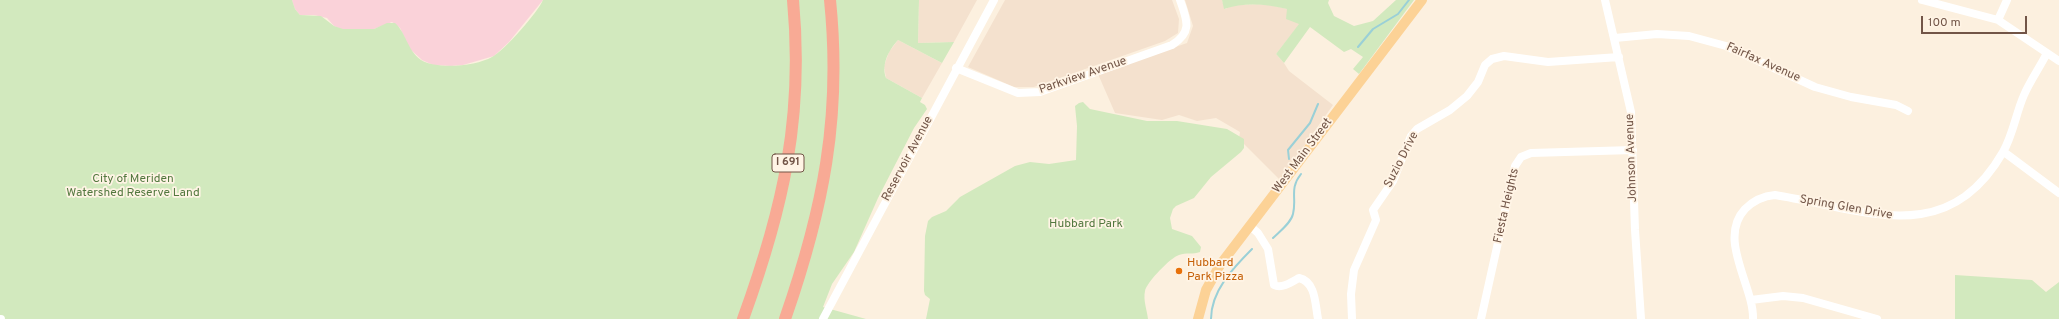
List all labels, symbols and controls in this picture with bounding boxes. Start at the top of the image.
scale bar [1923,8,2029,34]
text: 100 m [1928,15,1961,31]
street label: Fairfax Avenue [1724,40,1802,86]
street label: Parkview Avenue [1037,54,1129,98]
street label: Johnson Avenue [1623,113,1641,203]
street label: Reservoir Avenue [880,114,936,204]
street label: West Main Street [1270,116,1336,196]
street label: Suzio Drive [1382,130,1422,190]
road number: I 691 [772,154,804,172]
street label: Fiesta Heights [1491,167,1523,245]
park label: City of Meriden Watershed Reserve Land [66,173,200,201]
street label: Spring Glen Drive [1798,193,1894,223]
park label: Hubbard Park [1049,218,1123,232]
place label: Hubbard Park Pizza [1187,257,1244,285]
marker: Hubbard Park Pizza [1174,266,1184,276]

